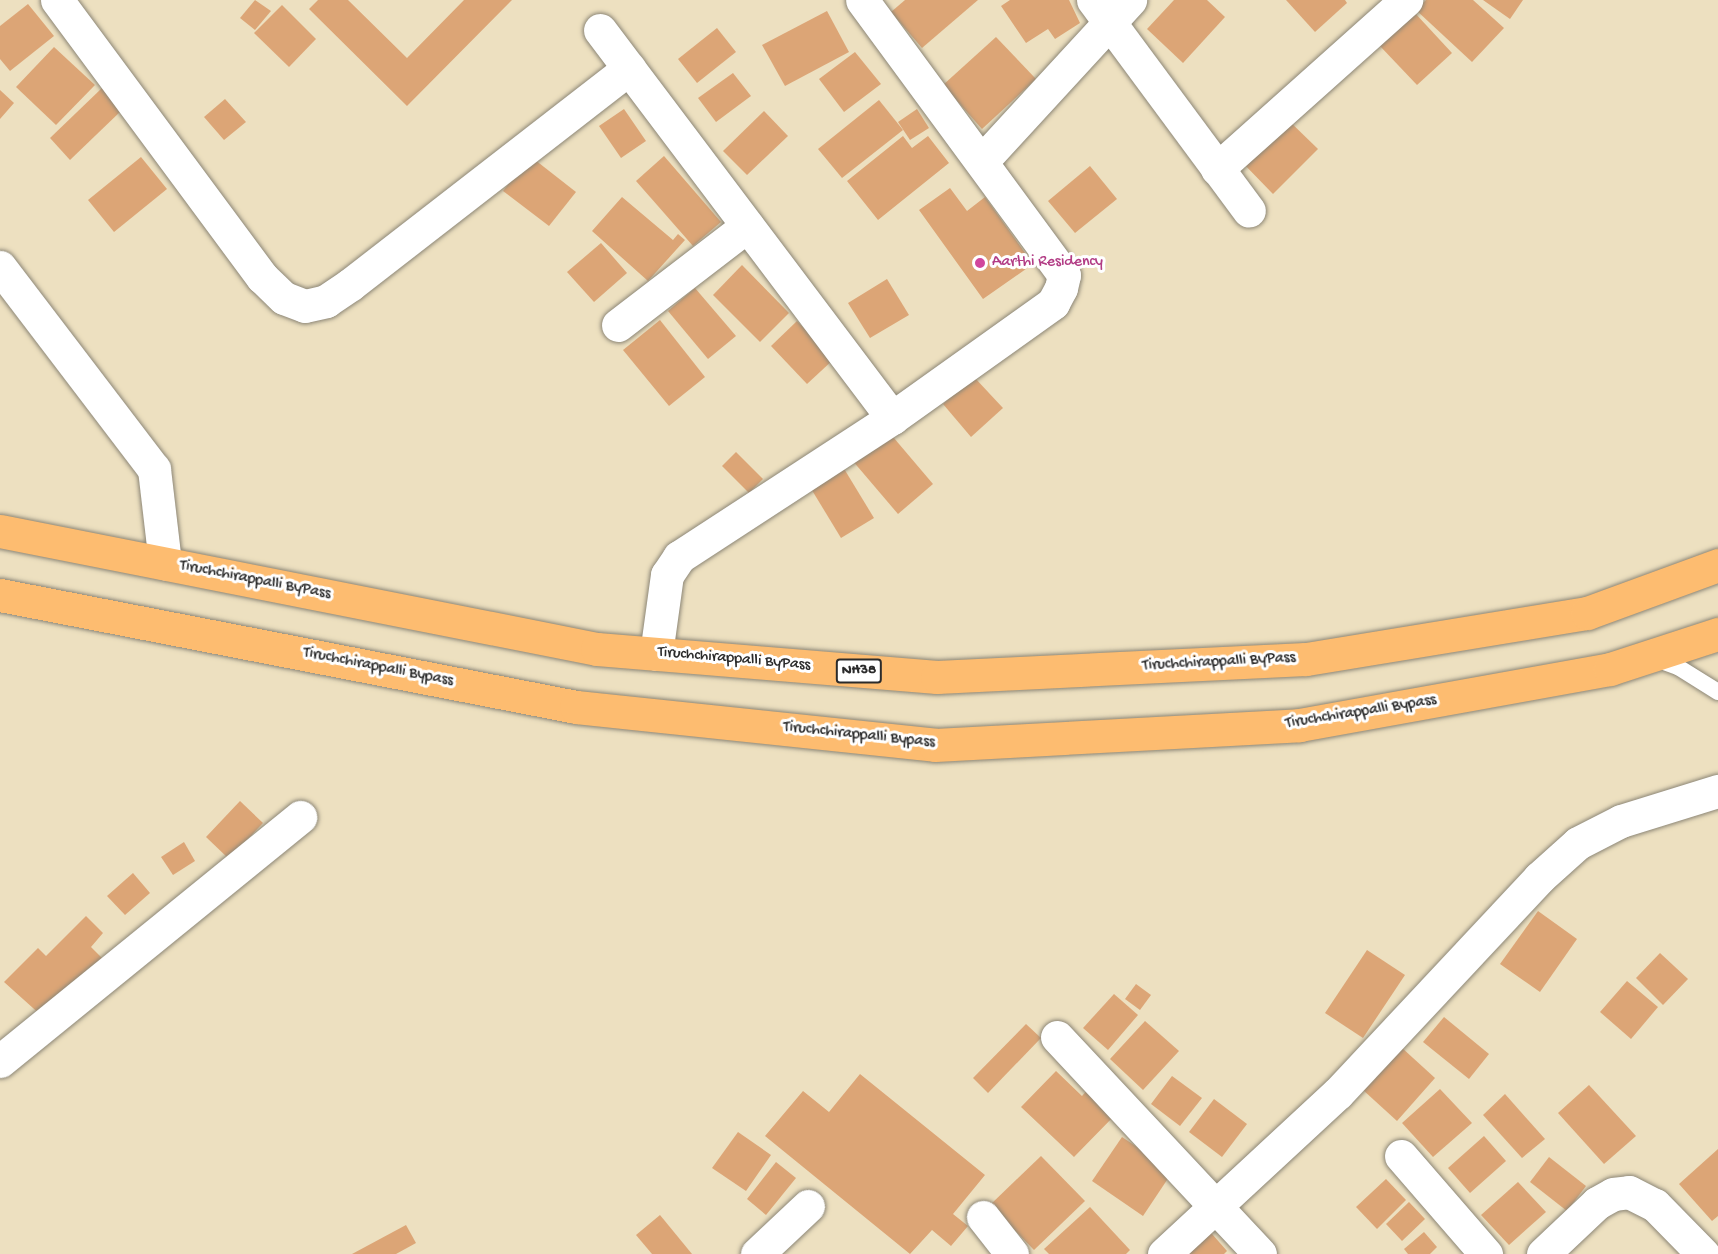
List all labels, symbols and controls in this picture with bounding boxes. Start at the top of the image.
place label: Aarthi Residency [992,253,1103,273]
marker: Aarthi Residency [973,256,987,270]
street label: Tiruchchirappalli ByPass [178,557,332,605]
street label: Tiruchchirappalli Bypass [301,644,455,692]
street label: Tiruchchirappalli ByPass [657,644,811,676]
street label: Tiruchchirappalli ByPass [1142,649,1296,677]
road number: NH38 [835,659,883,683]
street label: Tiruchchirappalli Bypass [1284,692,1438,734]
street label: Tiruchchirappalli Bypass [782,718,936,754]

